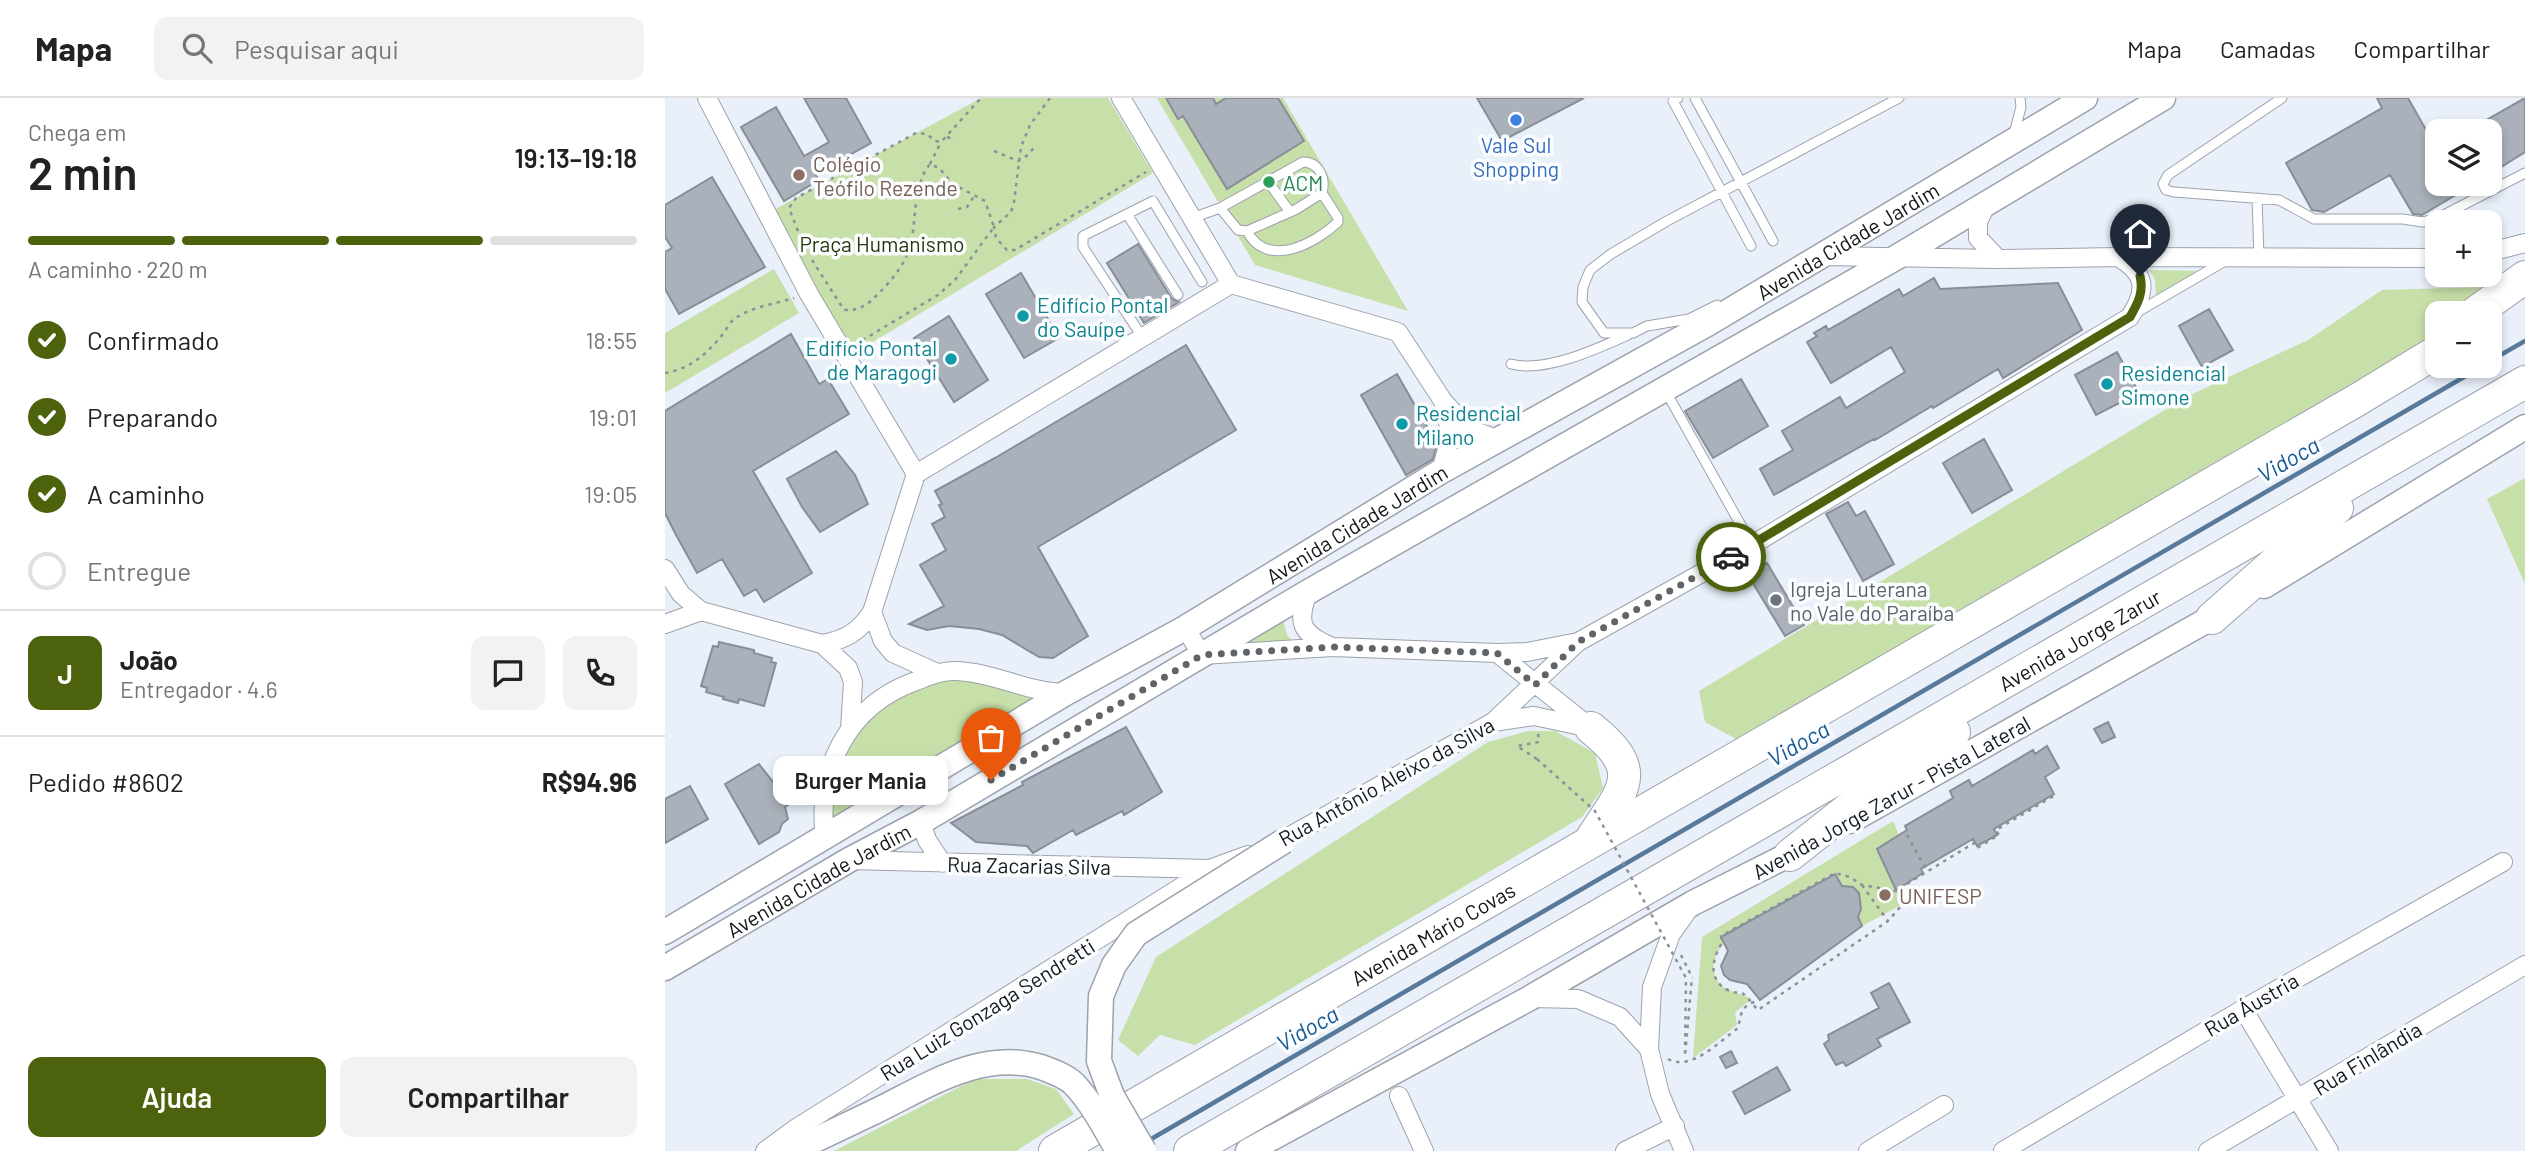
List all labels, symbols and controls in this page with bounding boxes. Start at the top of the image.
search box [154,17,644,80]
text: Mapa [35,28,112,68]
icon: search [178,29,216,67]
text: Pesquisar aqui [234,33,399,64]
text: Mapa [2127,34,2182,63]
text: Camadas [2220,34,2316,63]
text: Compartilhar [2354,34,2490,63]
marker: Vale Sul Shopping [1508,112,1524,128]
text: Chega em [28,118,126,146]
map controls [2425,119,2502,378]
button: layers [2425,119,2502,196]
place label: Vale Sul Shopping [1473,132,1559,181]
text: 19:13–19:18 [515,142,637,173]
text: 2 min [28,144,137,199]
place label: Colégio Teófilo Rezende [813,151,958,200]
marker: Colégio Teófilo Rezende [791,167,807,183]
place label: ACM [1283,170,1323,195]
marker: ACM [1261,174,1277,190]
street label: Avenida Cidade Jardim [1752,176,1943,304]
pin [2110,204,2170,276]
button: + [2425,210,2502,287]
icon: home [2121,215,2159,253]
park label: Praça Humanismo [799,231,965,256]
text: A caminho · 220 m [28,255,208,283]
place label: Edifício Pontal do Sauípe [1037,292,1168,341]
button: − [2425,301,2502,378]
marker: Edifício Pontal do Sauípe [1015,308,1031,324]
icon: check [28,321,66,359]
text: Confirmado [87,324,219,355]
text: 18:55 [586,326,637,354]
place label: Edifício Pontal de Maragogi [806,335,937,384]
marker: Edifício Pontal de Maragogi [943,351,959,367]
place label: Residencial Simone [2121,360,2226,409]
marker: Residencial Simone [2099,376,2115,392]
icon: check [28,398,66,436]
place label: Residencial Milano [1416,400,1521,449]
text: Preparando [87,401,218,432]
text: 19:01 [589,403,637,431]
marker: Residencial Milano [1394,416,1410,432]
water label: Vidoca [2252,430,2324,488]
street label: Avenida Cidade Jardim [1261,458,1451,588]
icon: check [28,475,66,513]
text: A caminho [87,478,205,509]
text: 19:05 [584,480,637,508]
courier [1696,522,1766,592]
icon: car [1712,538,1750,576]
text: Entregue [87,555,191,586]
place label: Igreja Luterana no Vale do Paraíba [1790,576,1954,625]
street label: Avenida Jorge Zarur [1994,583,2165,696]
marker: Igreja Luterana no Vale do Paraíba [1768,592,1784,608]
button: chat [471,636,545,710]
button: phone [563,636,637,710]
text: João [120,644,178,675]
text: J [57,658,73,689]
text: Entregador · 4.6 [120,675,278,703]
pin [961,708,1021,780]
street label: Avenida Jorge Zarur - Pista Lateral [1748,710,2034,884]
street label: Rua Antônio Aleixo da Silva [1274,711,1498,851]
water label: Vidoca [1762,714,1834,772]
icon: bag [972,719,1010,757]
callout: Burger Mania [774,756,949,804]
text: Pedido #8602 [28,766,184,797]
text: R$94.96 [542,766,637,797]
text: Burger Mania [795,766,926,794]
street label: Avenida Cidade Jardim [722,817,915,942]
street label: Rua Zacarias Silva [947,851,1111,879]
street label: Avenida Mário Covas [1346,876,1519,990]
place label: UNIFESP [1899,883,1982,908]
marker: UNIFESP [1877,887,1893,903]
street label: Rua Luiz Gonzaga Sendretti [875,933,1099,1085]
street label: Rua Áustria [2200,967,2302,1041]
water label: Vidoca [1271,999,1343,1057]
street label: Rua Finlândia [2308,1016,2426,1100]
button: Ajuda [28,1057,326,1137]
button: Compartilhar [340,1057,637,1137]

